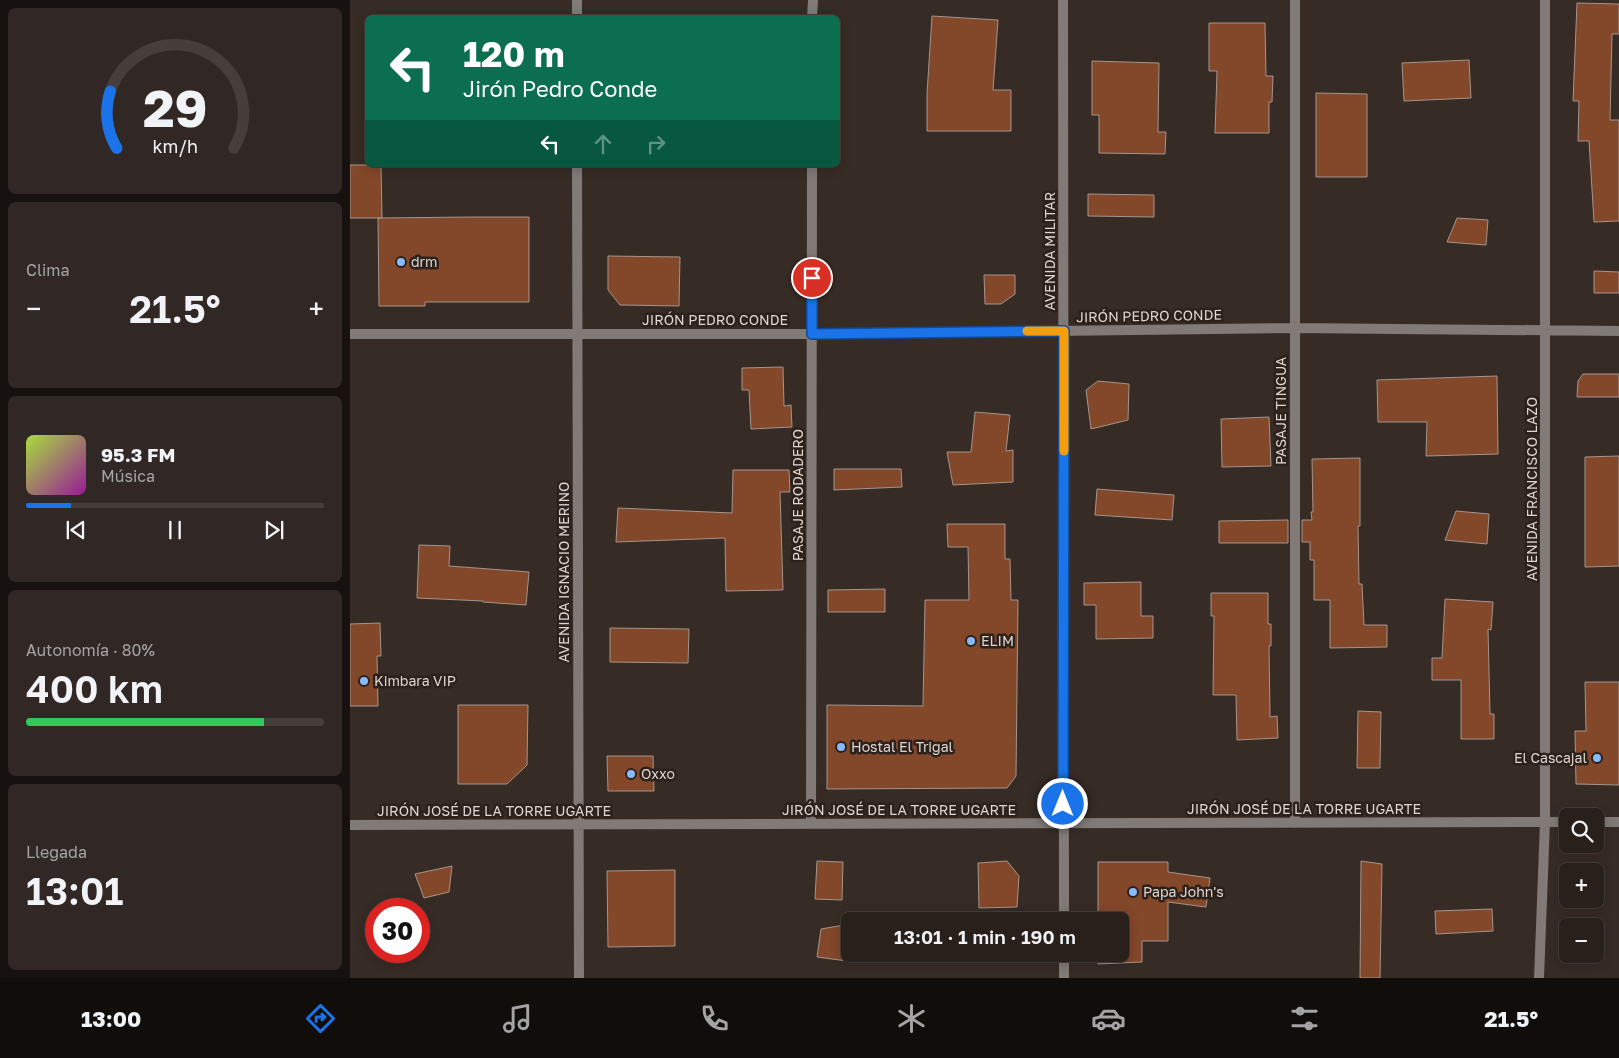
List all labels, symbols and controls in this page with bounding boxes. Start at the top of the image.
text: 120 m [463,33,565,75]
icon: left [380,35,445,100]
text: Jirón Pedro Conde [463,75,657,102]
text: 29 [143,76,207,138]
icon: left [536,130,564,158]
icon: ahead [589,130,617,158]
icon: right [642,130,670,158]
text: km/h [152,135,198,157]
street label: AVENIDA MILITAR [1041,192,1058,310]
place label: drm [411,253,437,270]
marker: drm [395,256,407,268]
pin [791,257,833,299]
text: Clima [26,260,70,280]
icon: arrive [798,264,826,292]
text: 21.5° [129,286,221,331]
text: − [26,292,41,325]
text: + [309,292,324,325]
street label: JIRÓN PEDRO CONDE [1076,306,1222,325]
street label: JIRÓN PEDRO CONDE [642,311,788,328]
street label: PASAJE TINGUA [1272,356,1289,465]
street label: AVENIDA FRANCISCO LAZO [1523,397,1540,581]
street label: PASAJE RODADERO [789,429,806,561]
text: 95.3 FM [101,443,175,466]
text: Música [101,466,155,486]
street label: AVENIDA IGNACIO MERINO [555,482,572,662]
icon: previous [62,516,90,544]
icon: pause [161,516,189,544]
icon: next [260,516,288,544]
place label: ELIM [981,632,1014,649]
marker: ELIM [965,635,977,647]
text: Autonomía · 80% [26,640,155,660]
text: 400 km [26,666,163,711]
place label: Kimbara VIP [374,672,456,689]
marker: Kimbara VIP [358,675,370,687]
place label: Hostal El Trigal [851,738,953,755]
marker: Hostal El Trigal [835,741,847,753]
place label: El Cascajal [1514,749,1587,766]
marker: El Cascajal [1591,752,1603,764]
place label: Oxxo [641,765,675,782]
marker: Oxxo [625,768,637,780]
position arrow [1036,777,1088,829]
street label: JIRÓN JOSÉ DE LA TORRE UGARTE [1187,800,1421,817]
street label: JIRÓN JOSÉ DE LA TORRE UGARTE [782,801,1016,818]
street label: JIRÓN JOSÉ DE LA TORRE UGARTE [377,802,611,819]
map controls [1559,808,1604,963]
button: search [1559,808,1604,853]
text: Llegada [26,842,87,862]
button: + [1559,863,1604,908]
text: 13:01 [26,868,123,913]
place label: Papa John's [1143,883,1224,900]
marker: Papa John's [1127,886,1139,898]
speed limit sign: 30 [365,898,430,963]
button: − [1559,918,1604,963]
text: 13:01 · 1 min · 190 m [894,925,1076,948]
icon: directions [303,1001,338,1036]
icon: music [500,1001,535,1036]
icon: phone [697,1001,732,1036]
icon: climate [894,1001,929,1036]
icon: car [1091,1001,1126,1036]
icon: filters [1287,1001,1322,1036]
text: 13:00 [81,1005,141,1032]
text: 21.5° [1484,1005,1538,1032]

